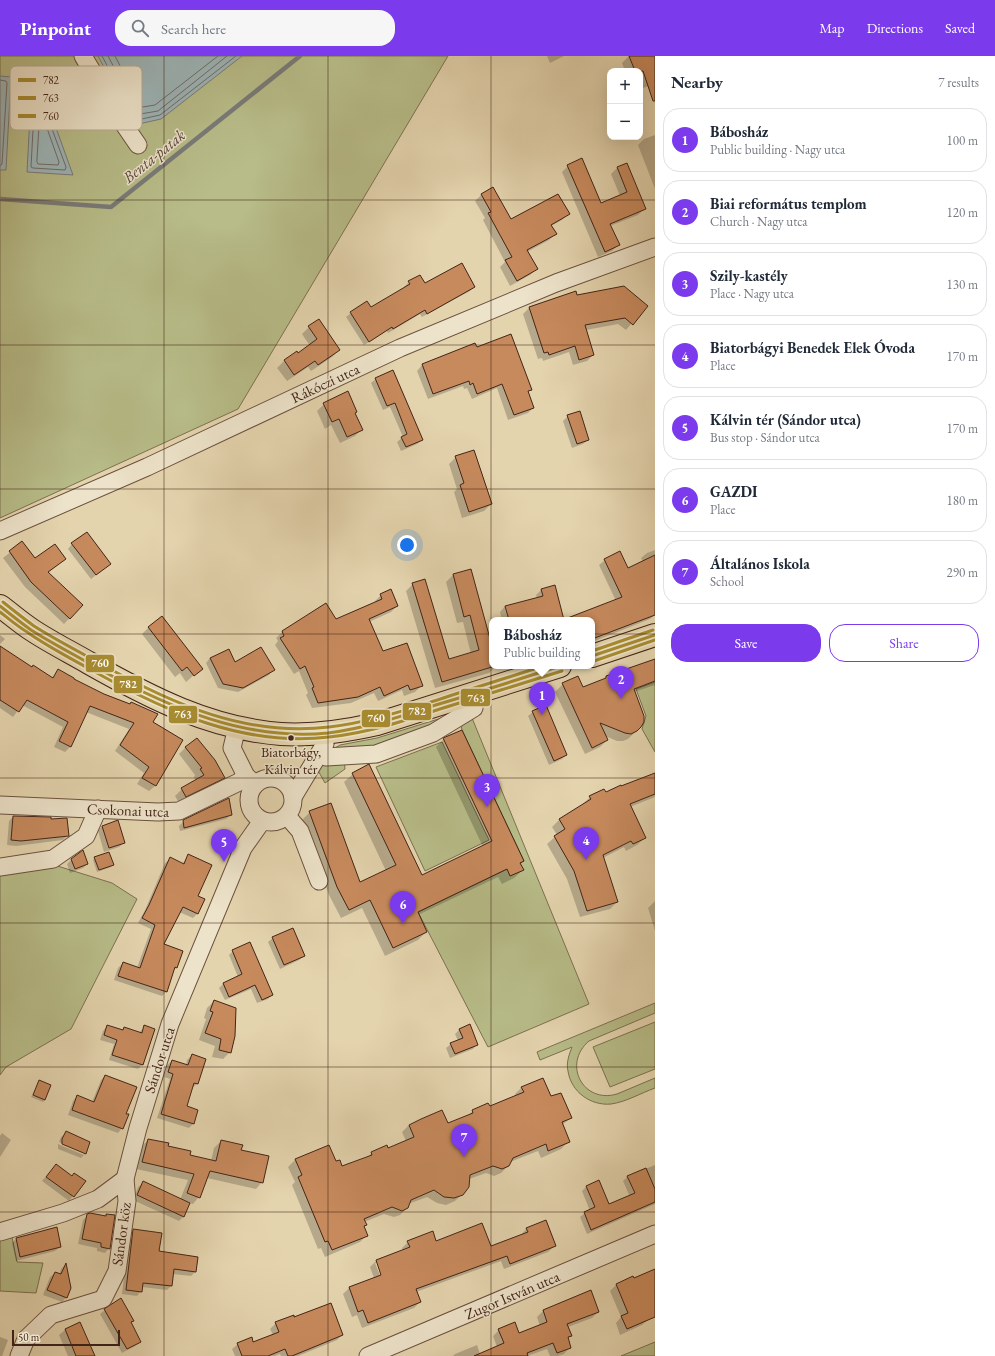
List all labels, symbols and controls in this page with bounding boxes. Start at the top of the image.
search box [115,10,395,46]
text: Pinpoint [20,16,91,41]
icon: search [129,17,151,39]
text: Search here [161,19,226,38]
text: Map [819,19,845,37]
text: Directions [867,19,923,37]
text: Saved [945,19,975,37]
legend [10,66,142,130]
map controls [607,68,643,140]
button: + [607,68,643,104]
text: Nearby [671,71,723,93]
text: 782 [43,73,60,87]
text: 7 results [938,74,979,91]
text: 763 [43,91,59,105]
button: − [607,104,643,140]
text: 760 [43,109,59,123]
text: Bábosház [710,122,768,141]
water label: Benta-patak [118,124,190,188]
text: 1 [682,132,688,149]
text: 100 m [947,132,978,149]
text: Public building · Nagy utca [710,141,845,158]
text: Biai református templom [710,194,867,213]
text: 2 [682,204,688,221]
text: 120 m [947,204,978,221]
text: Church · Nagy utca [710,213,808,230]
text: Szily-kastély [710,266,788,285]
text: 3 [682,276,688,293]
text: 130 m [947,276,978,293]
text: Place · Nagy utca [710,285,794,302]
text: Biatorbágyi Benedek Elek Óvoda [710,338,915,357]
text: 4 [682,348,688,365]
text: 170 m [947,348,978,365]
text: Place [710,357,736,374]
street label: Rákóczi utca [288,359,362,407]
text: Kálvin tér (Sándor utca) [710,410,861,429]
text: 5 [682,420,688,437]
text: 170 m [947,420,978,437]
text: Bus stop · Sándor utca [710,429,820,446]
text: GAZDI [710,482,757,501]
text: 6 [682,492,688,509]
text: 180 m [947,492,978,509]
text: Place [710,501,736,518]
your location [397,535,417,555]
text: Általános Iskola [710,554,810,573]
text: 7 [682,564,688,581]
text: 290 m [947,564,978,581]
text: School [710,573,744,590]
popup [489,617,595,669]
button: Save [671,624,821,662]
button: Share [829,624,979,662]
text: Bábosház [504,625,562,644]
text: Public building [504,644,580,661]
line badge: 760 [85,654,115,673]
text: 760 [91,656,109,670]
pin: 2 [608,666,634,699]
line badge: 782 [113,675,143,694]
text: 782 [119,677,137,691]
pin: 1 [529,682,555,715]
line badge: 763 [460,688,491,707]
text: 763 [467,691,485,705]
line badge: 782 [402,702,432,721]
text: 782 [408,704,426,718]
line badge: 763 [168,705,198,724]
text: 763 [174,707,192,721]
line badge: 760 [361,709,391,728]
text: 760 [367,711,385,725]
marker: Biatorbágy, Kálvin tér [286,733,296,743]
place label: Biatorbágy, Kálvin tér [261,743,321,778]
pin: 3 [474,774,500,807]
street label: Csokonai utca [87,799,169,821]
pin: 4 [573,827,599,860]
pin: 5 [211,829,237,862]
pin: 6 [390,891,416,924]
street label: Sándor utca [139,1025,179,1095]
pin: 7 [451,1124,477,1157]
street label: Sándor köz [107,1201,135,1267]
street label: Zugor István utca [462,1266,562,1324]
scale bar [12,1328,120,1347]
text: 50 m [18,1330,39,1344]

